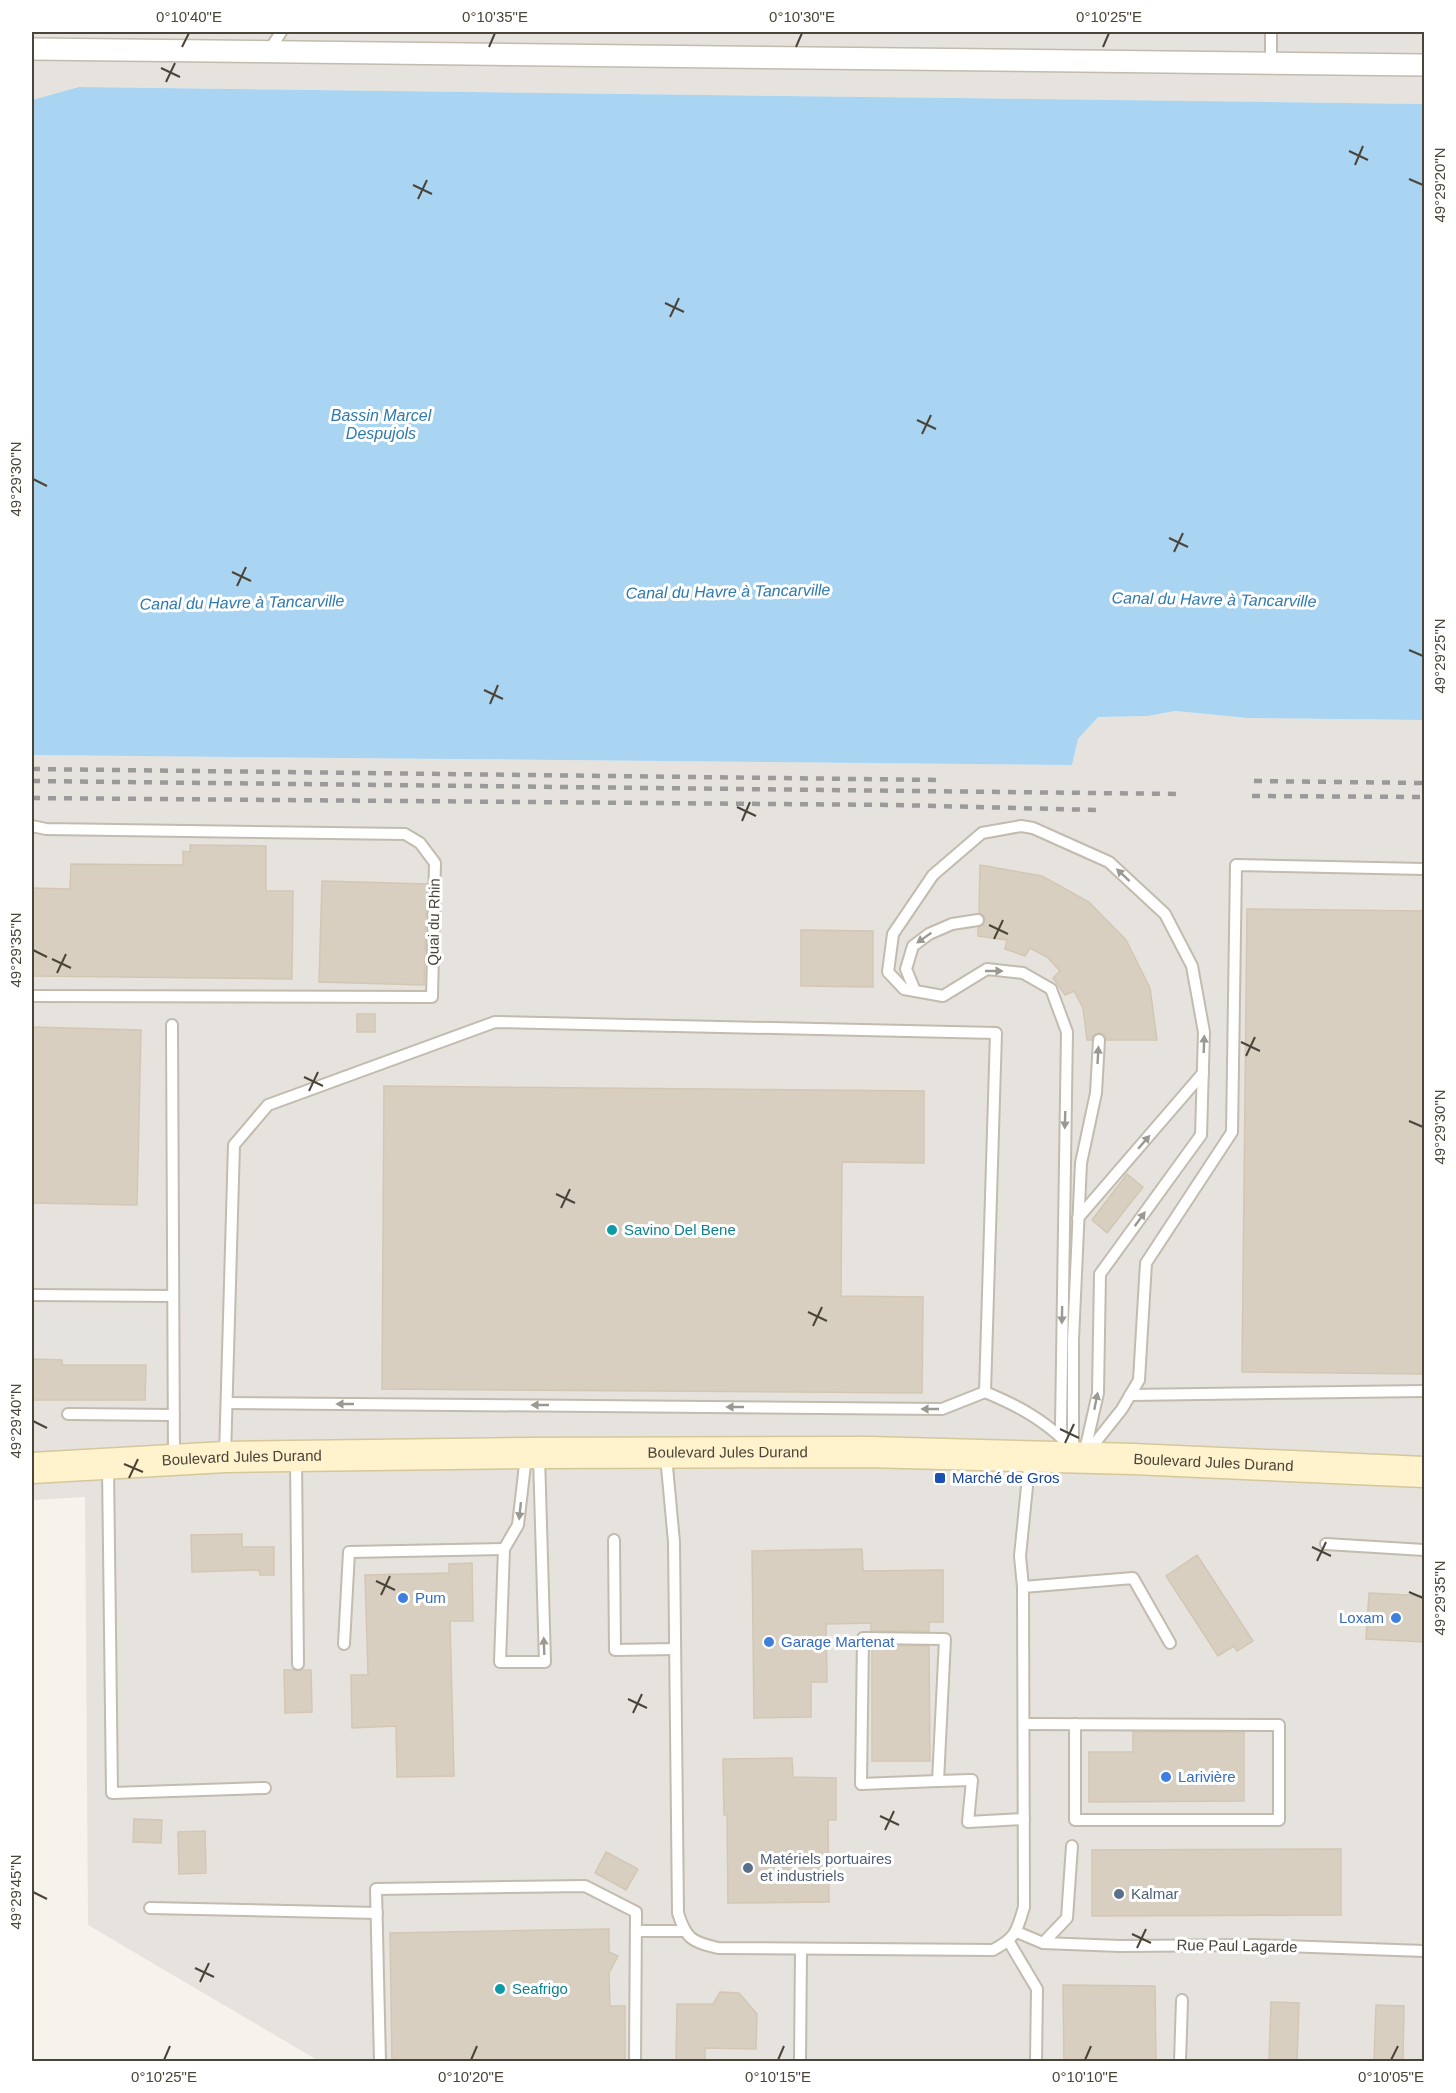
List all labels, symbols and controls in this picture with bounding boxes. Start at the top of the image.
text: 0°10'40"E [156,8,222,25]
text: 0°10'35"E [462,8,528,25]
text: 0°10'30"E [769,8,835,25]
text: 0°10'25"E [1076,8,1142,25]
text: 49°29'20"N [1431,147,1448,223]
water label: Bassin Marcel Despujols [331,407,432,442]
text: 49°29'30"N [7,441,24,517]
water label: Canal du Havre à Tancarville [625,581,831,602]
water label: Canal du Havre à Tancarville [1111,589,1317,610]
water label: Canal du Havre à Tancarville [139,592,345,613]
text: 49°29'25"N [1431,618,1448,694]
one-way arrow [1116,869,1131,882]
street label: Quai du Rhin [424,878,443,966]
text: 49°29'35"N [7,912,24,988]
one-way arrow [916,932,932,944]
one-way arrow [985,966,1004,976]
one-way arrow [1199,1035,1208,1054]
one-way arrow [1094,1046,1103,1065]
text: 49°29'30"N [1431,1089,1448,1165]
one-way arrow [1060,1110,1070,1129]
one-way arrow [1137,1134,1150,1150]
one-way arrow [1134,1212,1146,1228]
place label: Savino Del Bene [624,1221,736,1238]
marker: Savino Del Bene [605,1223,619,1237]
one-way arrow [1057,1305,1067,1324]
text: 49°29'40"N [7,1383,24,1459]
one-way arrow [1092,1391,1101,1410]
one-way arrow [335,1399,354,1409]
one-way arrow [530,1401,549,1410]
one-way arrow [725,1402,744,1412]
one-way arrow [920,1404,939,1414]
street label: Boulevard Jules Durand [648,1443,808,1461]
street label: Boulevard Jules Durand [161,1447,322,1469]
street label: Boulevard Jules Durand [1133,1450,1294,1474]
place label: Marché de Gros [952,1469,1060,1486]
marker: Marché de Gros [933,1471,947,1485]
one-way arrow [515,1502,525,1521]
text: 49°29'35"N [1431,1560,1448,1636]
place label: Pum [415,1589,446,1606]
marker: Pum [396,1591,410,1605]
place label: Loxam [1339,1609,1384,1626]
marker: Loxam [1389,1611,1403,1625]
place label: Garage Martenat [781,1633,895,1650]
marker: Garage Martenat [762,1635,776,1649]
one-way arrow [539,1636,549,1655]
place label: Larivière [1178,1768,1236,1785]
marker: Larivière [1159,1770,1173,1784]
place label: Matériels portuaires et industriels [760,1850,892,1884]
text: 49°29'45"N [7,1854,24,1930]
marker: Matériels portuaires et industriels [741,1861,755,1875]
place label: Kalmar [1131,1885,1179,1902]
marker: Kalmar [1112,1887,1126,1901]
street label: Rue Paul Lagarde [1176,1936,1298,1955]
place label: Seafrigo [512,1980,568,1997]
marker: Seafrigo [493,1982,507,1996]
text: 0°10'25"E [131,2068,197,2085]
text: 0°10'20"E [438,2068,504,2085]
text: 0°10'15"E [745,2068,811,2085]
text: 0°10'10"E [1052,2068,1118,2085]
text: 0°10'05"E [1358,2068,1424,2085]

